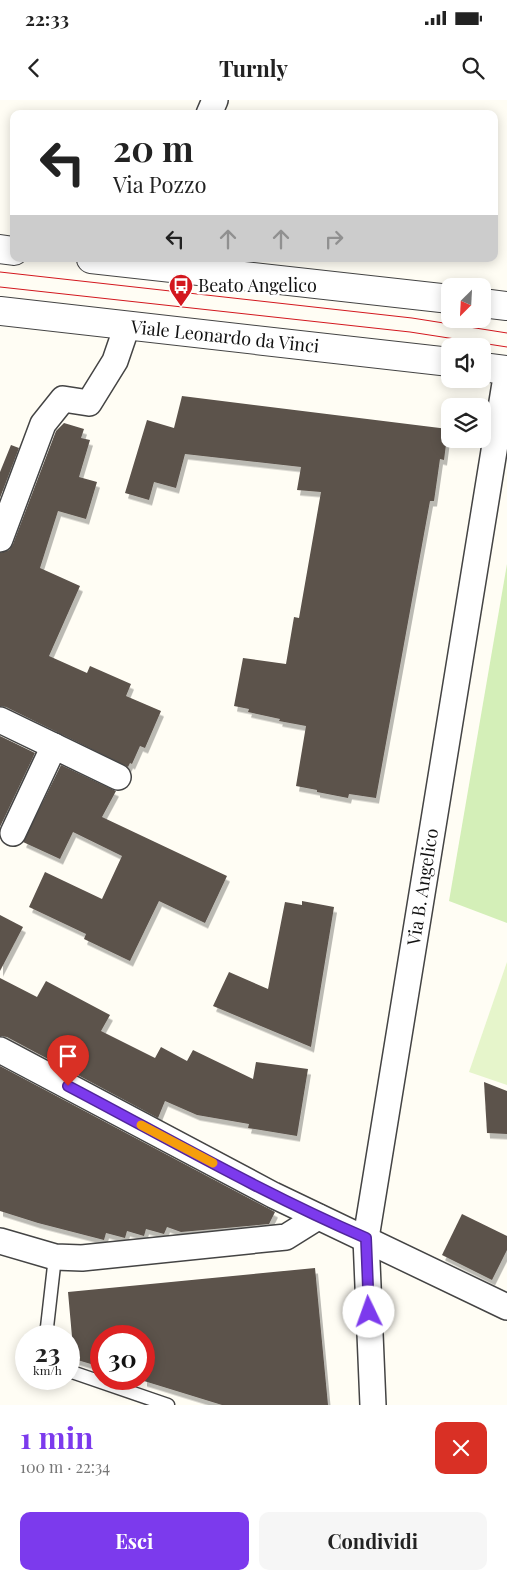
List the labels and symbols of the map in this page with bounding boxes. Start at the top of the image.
bus stop icon: Beato Angelico [168,273,194,307]
place label: Beato Angelico [198,273,317,297]
north arrow [441,278,491,328]
street label: Viale Leonardo da Vinci [129,314,320,358]
street label: Via B. Angelico [401,826,443,948]
pin [47,1035,89,1086]
position arrow [342,1285,394,1337]
speed limit sign: 30 [90,1325,155,1390]

